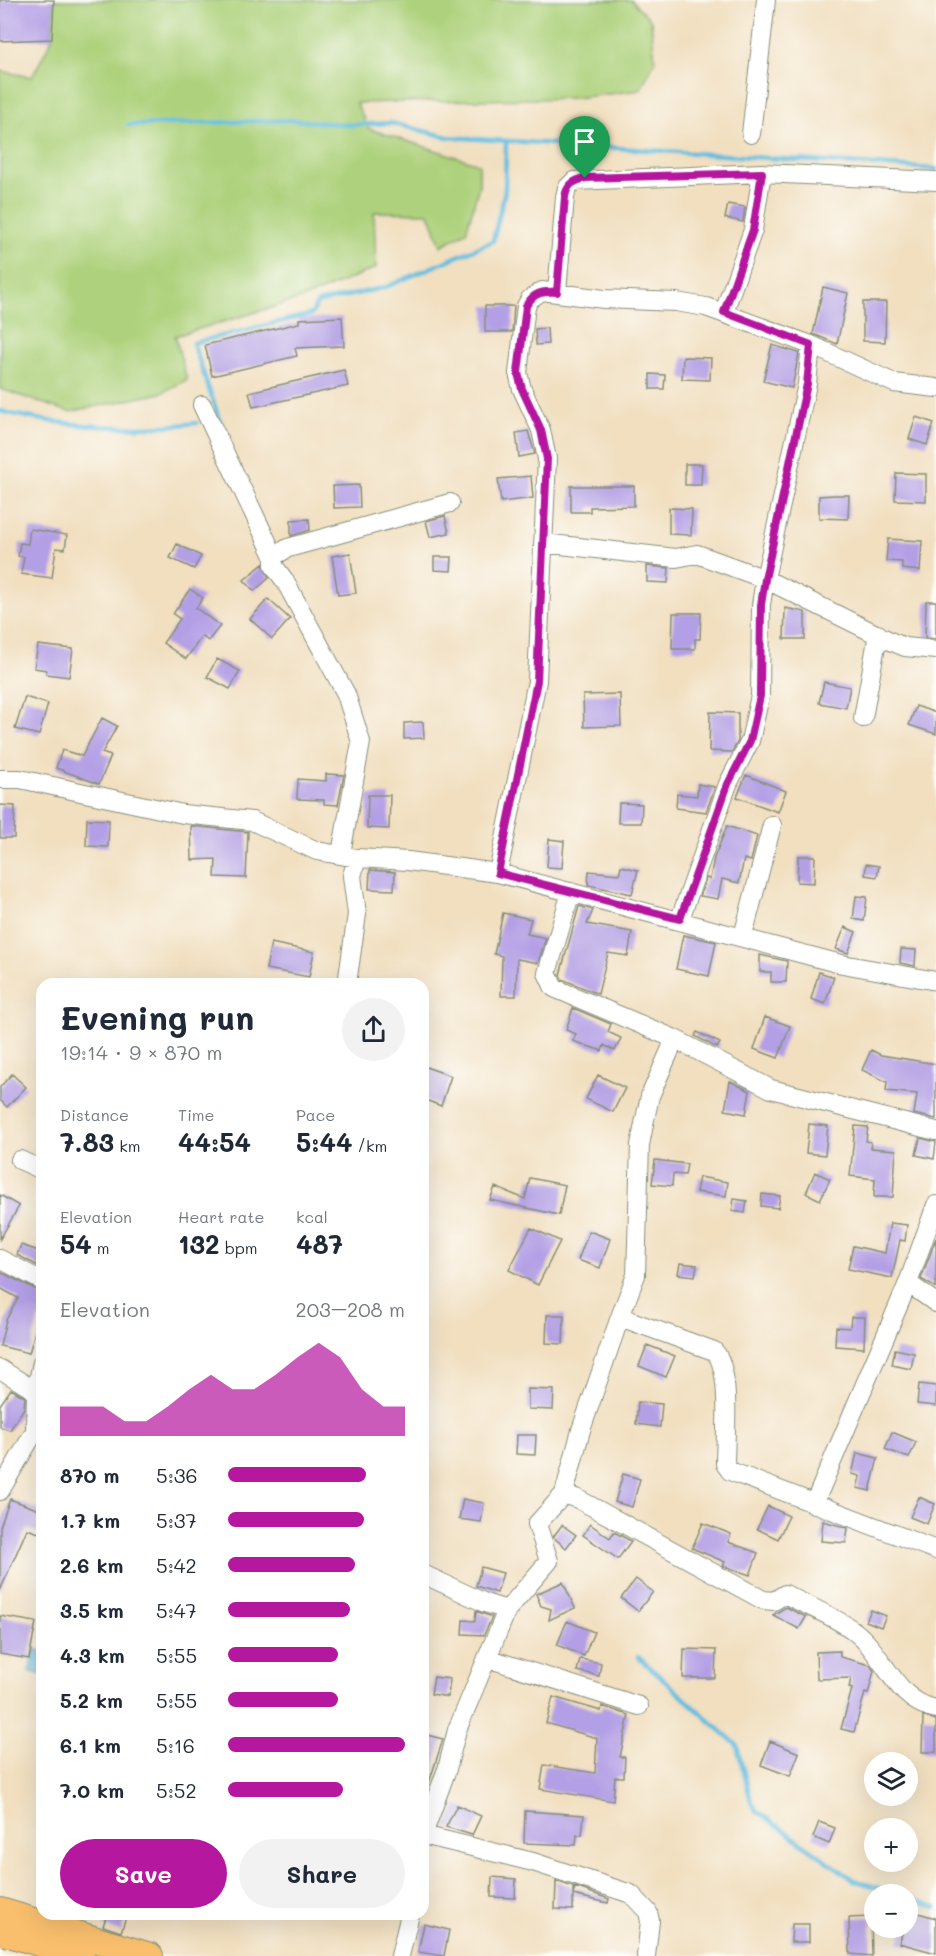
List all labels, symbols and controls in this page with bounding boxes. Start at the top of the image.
pin [559,116,610,178]
icon: arrive [568,125,601,158]
text: Evening run [60,995,254,1038]
button: share [342,998,405,1061]
text: 19:14 · 9 × 870 m [60,1039,222,1065]
text: Distance [60,1104,129,1125]
text: Time [178,1104,214,1125]
text: Pace [296,1104,335,1125]
text: 7.83 [60,1125,114,1159]
text: 44:54 [178,1125,251,1159]
text: 5:44 [296,1125,352,1159]
text: km [114,1135,141,1156]
text: /km [352,1135,387,1156]
text: Elevation [60,1206,132,1227]
text: Heart rate [178,1206,264,1227]
text: kcal [296,1206,328,1227]
text: 54 [60,1227,92,1261]
text: 132 [178,1227,220,1261]
text: 487 [296,1227,343,1261]
text: m [92,1237,110,1258]
text: bpm [220,1237,258,1258]
text: Elevation [60,1296,150,1322]
text: 203–208 m [296,1296,405,1322]
text: 870 m [60,1462,119,1488]
text: 5:36 [156,1462,198,1488]
text: 1.7 km [60,1507,120,1533]
text: 5:37 [156,1507,197,1533]
text: 2.6 km [60,1552,123,1578]
text: 5:42 [156,1552,197,1578]
text: 3.5 km [60,1597,124,1623]
text: 5:47 [156,1597,197,1623]
text: 4.3 km [60,1642,125,1668]
text: 5:55 [156,1642,197,1668]
text: 5.2 km [60,1687,123,1713]
text: 5:55 [156,1687,197,1713]
text: 6.1 km [60,1732,121,1758]
text: 5:16 [156,1732,195,1758]
map controls [864,1752,918,1938]
button: layers [864,1752,918,1806]
text: 7.0 km [60,1777,124,1803]
text: 5:52 [156,1777,197,1803]
button: + [864,1818,918,1872]
button: Save [60,1839,227,1908]
button: Share [239,1839,405,1908]
button: − [864,1884,918,1938]

